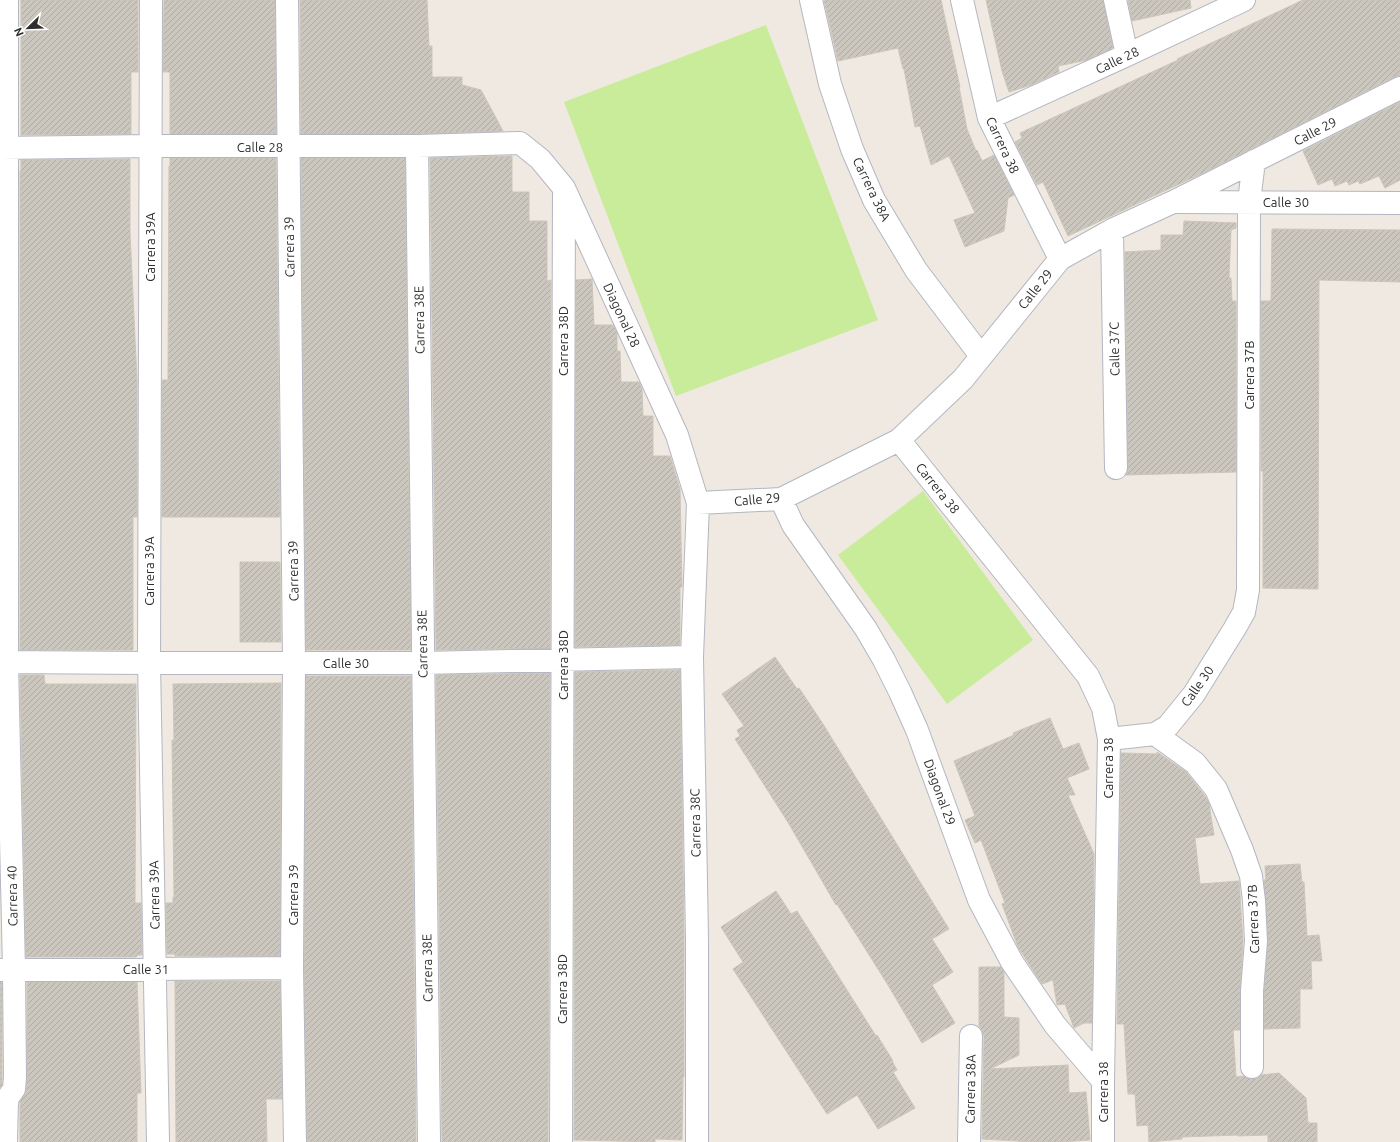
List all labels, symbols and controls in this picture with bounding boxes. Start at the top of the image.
north arrow [8,8,48,48]
text: N [12,26,26,38]
street label: Calle 28 [1093,44,1141,76]
street label: Carrera 38 [984,114,1022,176]
street label: Calle 29 [1291,114,1339,148]
street label: Calle 28 [237,140,283,154]
street label: Carrera 38A [851,155,894,224]
street label: Calle 30 [1263,195,1309,209]
street label: Carrera 39A [143,212,157,282]
street label: Carrera 39 [281,216,297,278]
street label: Calle 29 [1015,267,1055,311]
street label: Diagonal 28 [601,281,643,349]
street label: Carrera 38E [411,286,427,354]
street label: Carrera 38D [556,306,570,376]
street label: Calle 37C [1107,322,1121,376]
street label: Carrera 37B [1242,340,1256,410]
street label: Carrera 38 [913,460,963,516]
street label: Calle 29 [733,490,781,508]
street label: Carrera 39A [142,536,156,606]
street label: Carrera 39 [285,540,301,602]
street label: Carrera 38E [414,610,430,678]
street label: Carrera 38D [556,630,570,700]
street label: Calle 30 [323,656,369,670]
street label: Calle 30 [1178,663,1216,709]
street label: Carrera 38 [1101,738,1115,798]
street label: Diagonal 29 [922,757,958,827]
street label: Carrera 38C [687,788,703,858]
street label: Carrera 39A [146,860,162,930]
street label: Carrera 40 [4,865,20,927]
street label: Carrera 39 [286,865,300,925]
street label: Carrera 37B [1245,884,1261,954]
street label: Carrera 38E [419,934,435,1002]
street label: Carrera 38D [555,954,569,1024]
street label: Calle 31 [123,962,169,976]
street label: Carrera 38A [962,1054,978,1124]
street label: Carrera 38 [1096,1062,1110,1122]

